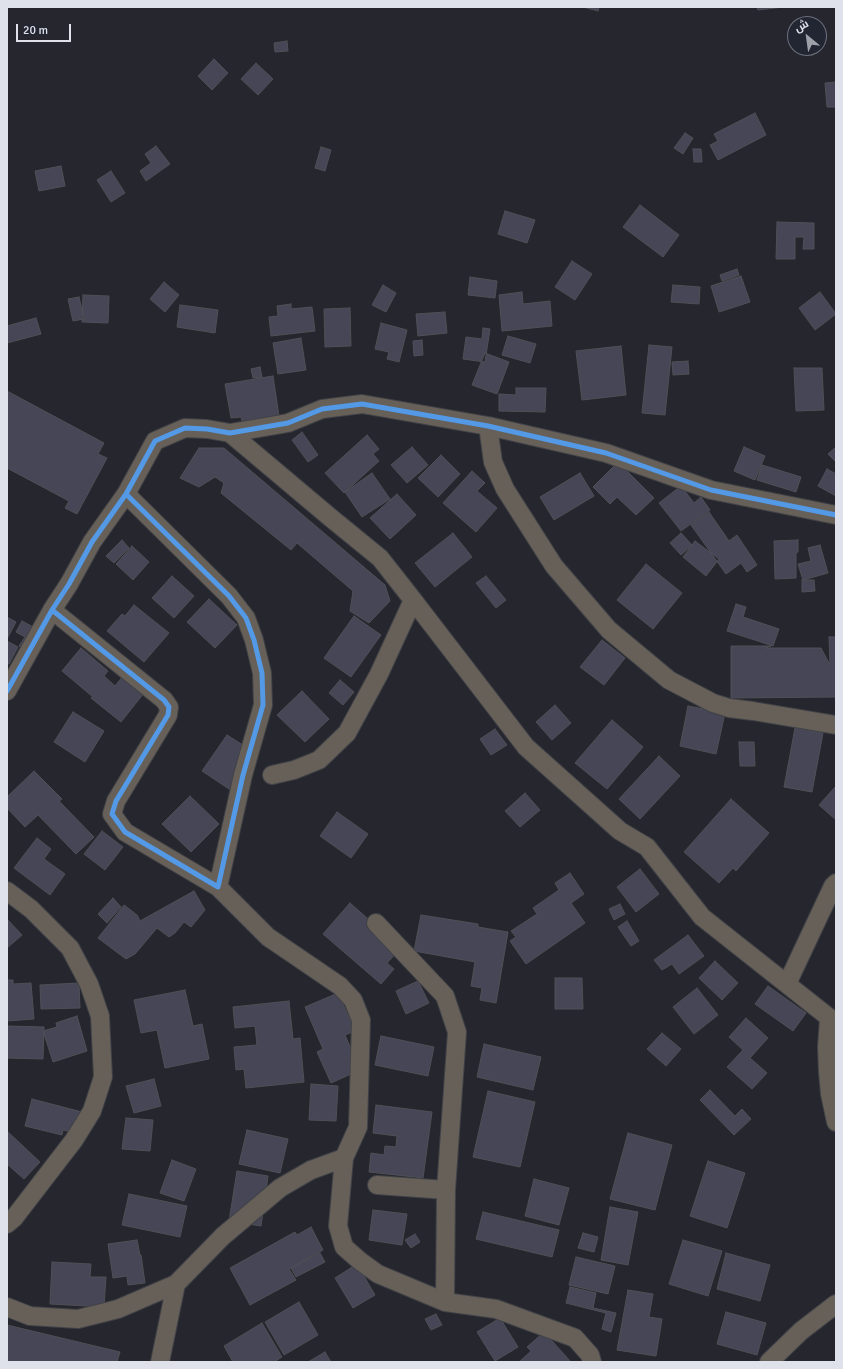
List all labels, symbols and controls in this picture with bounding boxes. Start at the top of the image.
scale bar [18,16,73,42]
north arrow [787,16,827,56]
text: ش [792,17,811,35]
text: 20 m [23,23,48,38]

